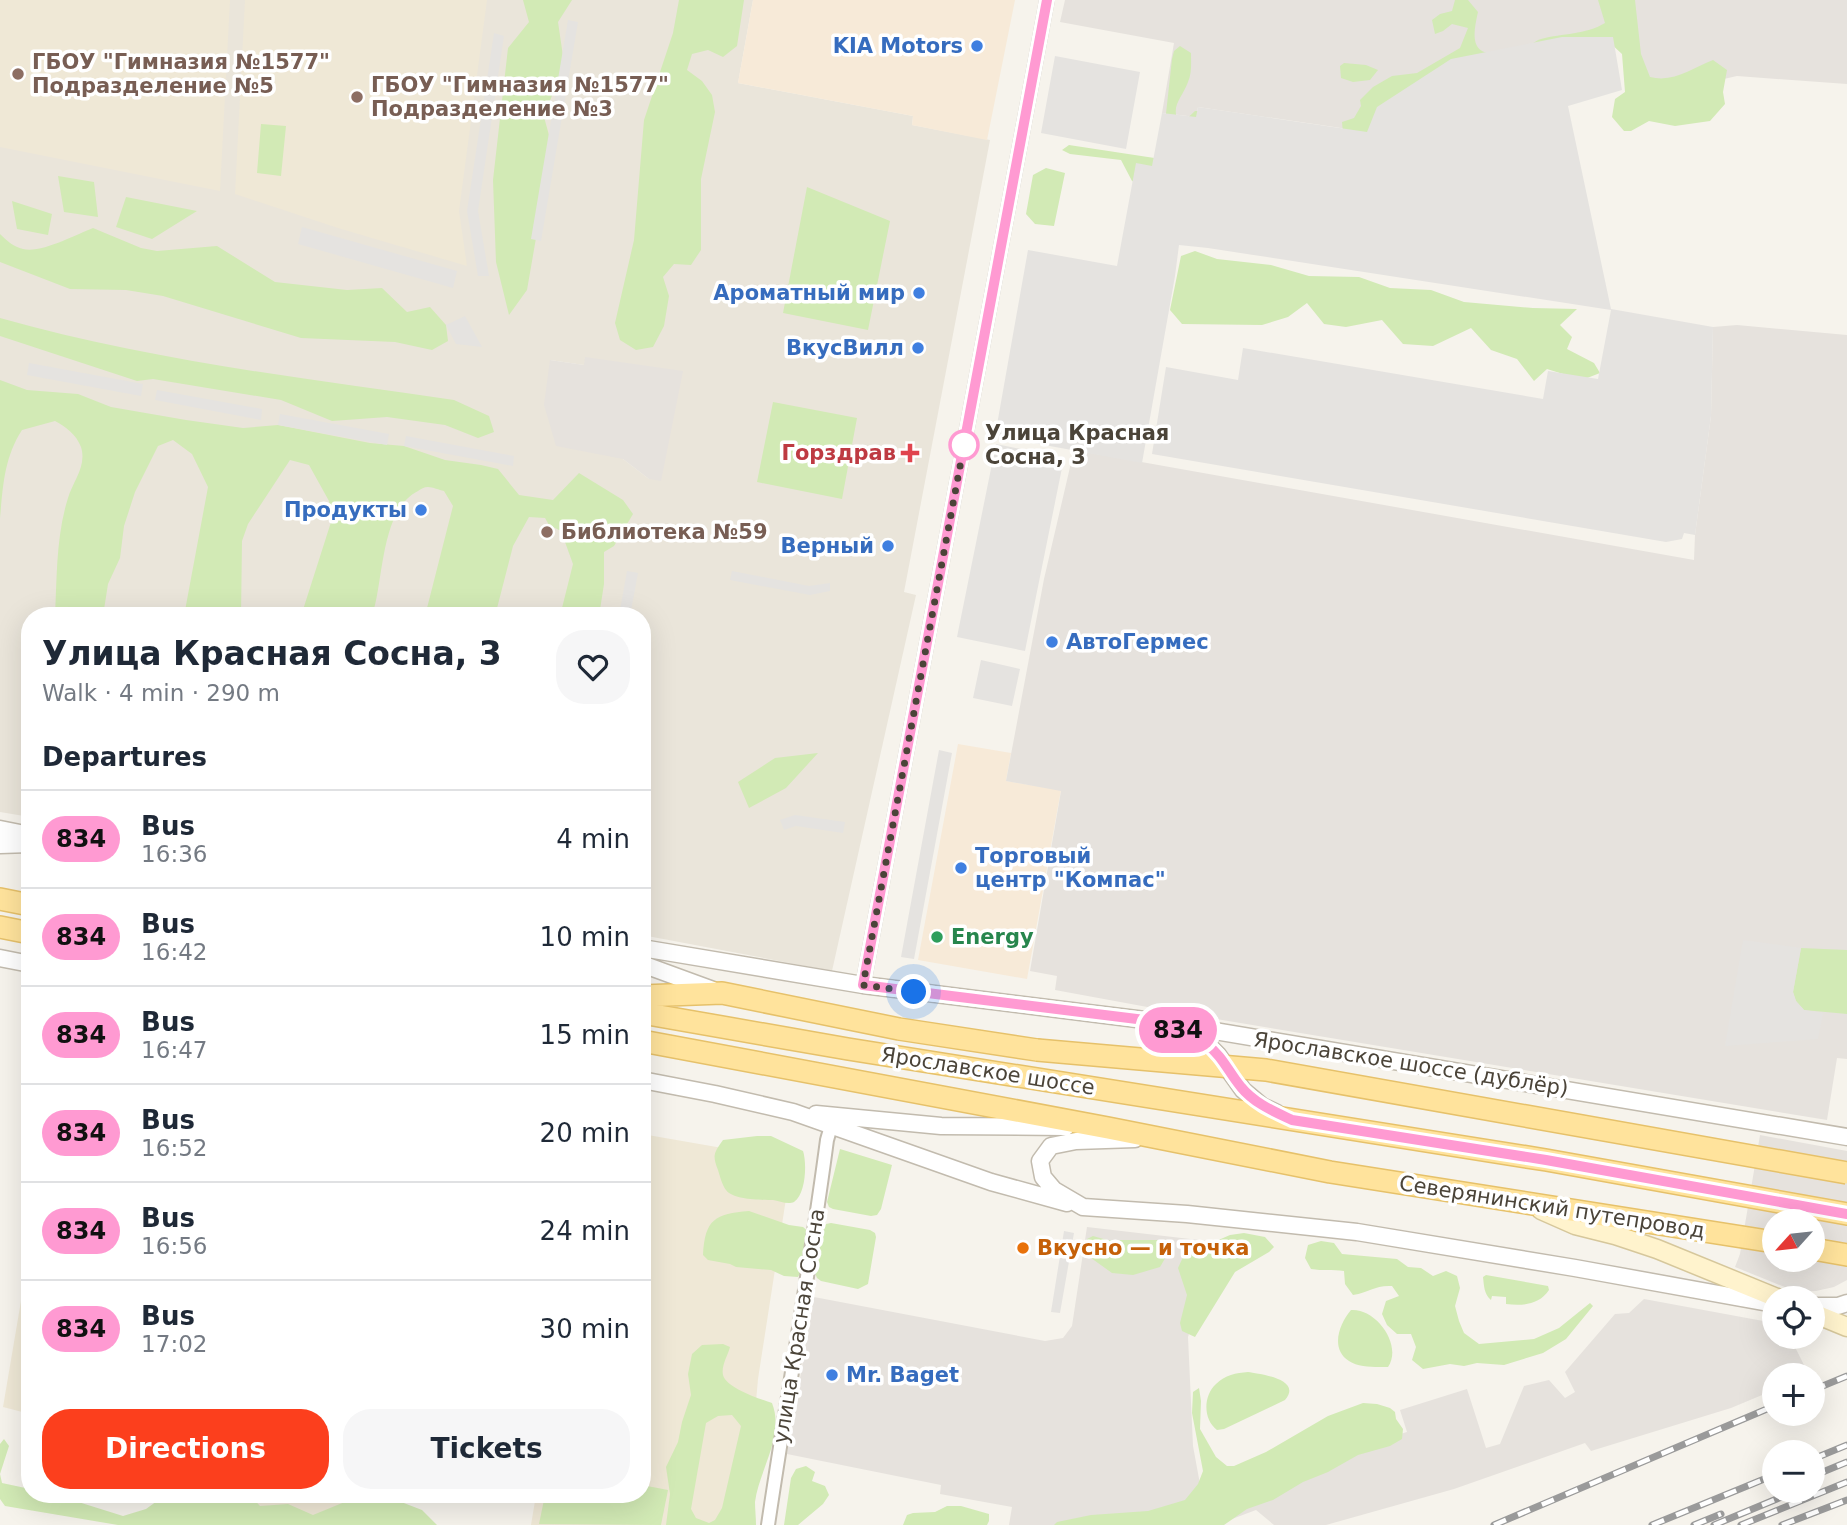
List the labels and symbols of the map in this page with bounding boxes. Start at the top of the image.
place label: KIA Motors [833,34,963,58]
marker: KIA Motors [969,38,985,54]
place label: ГБОУ "Гимназия №1577" Подразделение №5 [32,50,330,98]
marker: ГБОУ "Гимназия №1577" Подразделение №5 [10,66,26,82]
place label: ГБОУ "Гимназия №1577" Подразделение №3 [371,73,669,121]
marker: ГБОУ "Гимназия №1577" Подразделение №3 [349,89,365,105]
place label: Ароматный мир [713,281,905,305]
marker: Ароматный мир [911,285,927,301]
place label: ВкусВилл [786,336,904,360]
marker: ВкусВилл [910,340,926,356]
place label: Улица Красная Сосна, 3 [985,421,1169,469]
marker: Улица Красная Сосна, 3 [949,430,979,460]
place label: Горздрав [782,441,896,465]
marker: Горздрав [902,445,918,461]
place label: Продукты [284,498,407,522]
marker: Продукты [413,502,429,518]
place label: Библиотека №59 [561,520,768,544]
marker: Библиотека №59 [539,524,555,540]
place label: Верный [781,534,874,558]
marker: Верный [880,538,896,554]
place label: АвтоГермес [1066,630,1209,654]
marker: АвтоГермес [1044,634,1060,650]
place label: Торговый центр "Компас" [975,844,1166,892]
marker: Торговый центр "Компас" [953,860,969,876]
place label: Energy [951,925,1034,949]
marker: Energy [929,929,945,945]
your location [896,974,931,1009]
line badge: 834 [1138,1007,1218,1053]
street label: Ярославское шоссе (дублёр) [1252,1027,1570,1101]
street label: Ярославское шоссе [880,1042,1096,1100]
street label: Северянинский путепровод [1397,1171,1707,1243]
street label: улица Красная Сосна [769,1207,829,1445]
north arrow [1762,1209,1825,1272]
place label: Вкусно — и точка [1037,1236,1249,1260]
marker: Вкусно — и точка [1015,1240,1031,1256]
place label: Mr. Baget [846,1363,959,1387]
marker: Mr. Baget [824,1367,840,1383]

